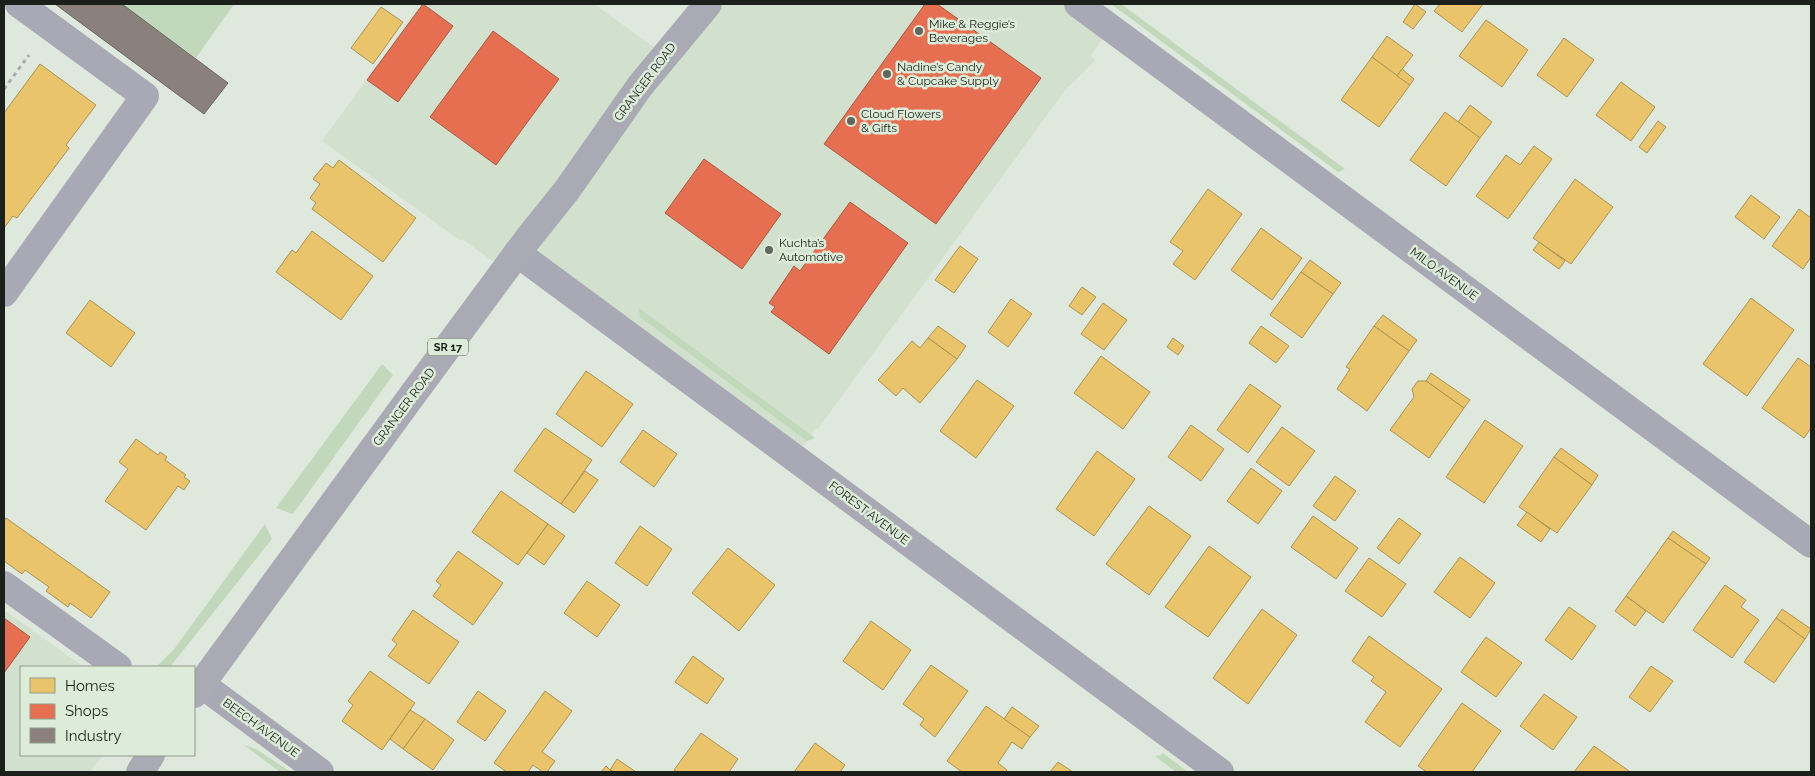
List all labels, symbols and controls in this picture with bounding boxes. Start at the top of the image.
place label: Mike & Reggie’s Beverages [929,17,1015,45]
marker: Mike & Reggie’s Beverages [913,25,925,37]
street label: GRANGER ROAD [611,40,679,124]
place label: Nadine’s Candy & Cupcake Supply [897,60,999,88]
marker: Nadine’s Candy & Cupcake Supply [881,68,893,80]
place label: Cloud Flowers & Gifts [861,107,941,135]
marker: Cloud Flowers & Gifts [845,115,857,127]
place label: Kuchta’s Automotive [779,236,843,264]
marker: Kuchta’s Automotive [763,244,775,256]
street label: MILO AVENUE [1407,245,1481,303]
road number: SR 17 [428,338,468,356]
street label: GRANGER ROAD [370,365,438,449]
street label: FOREST AVENUE [826,478,912,548]
legend [20,666,195,756]
text: Homes [65,677,115,695]
street label: BEECH AVENUE [220,696,302,760]
text: Shops [65,702,108,720]
text: Industry [65,727,121,745]

